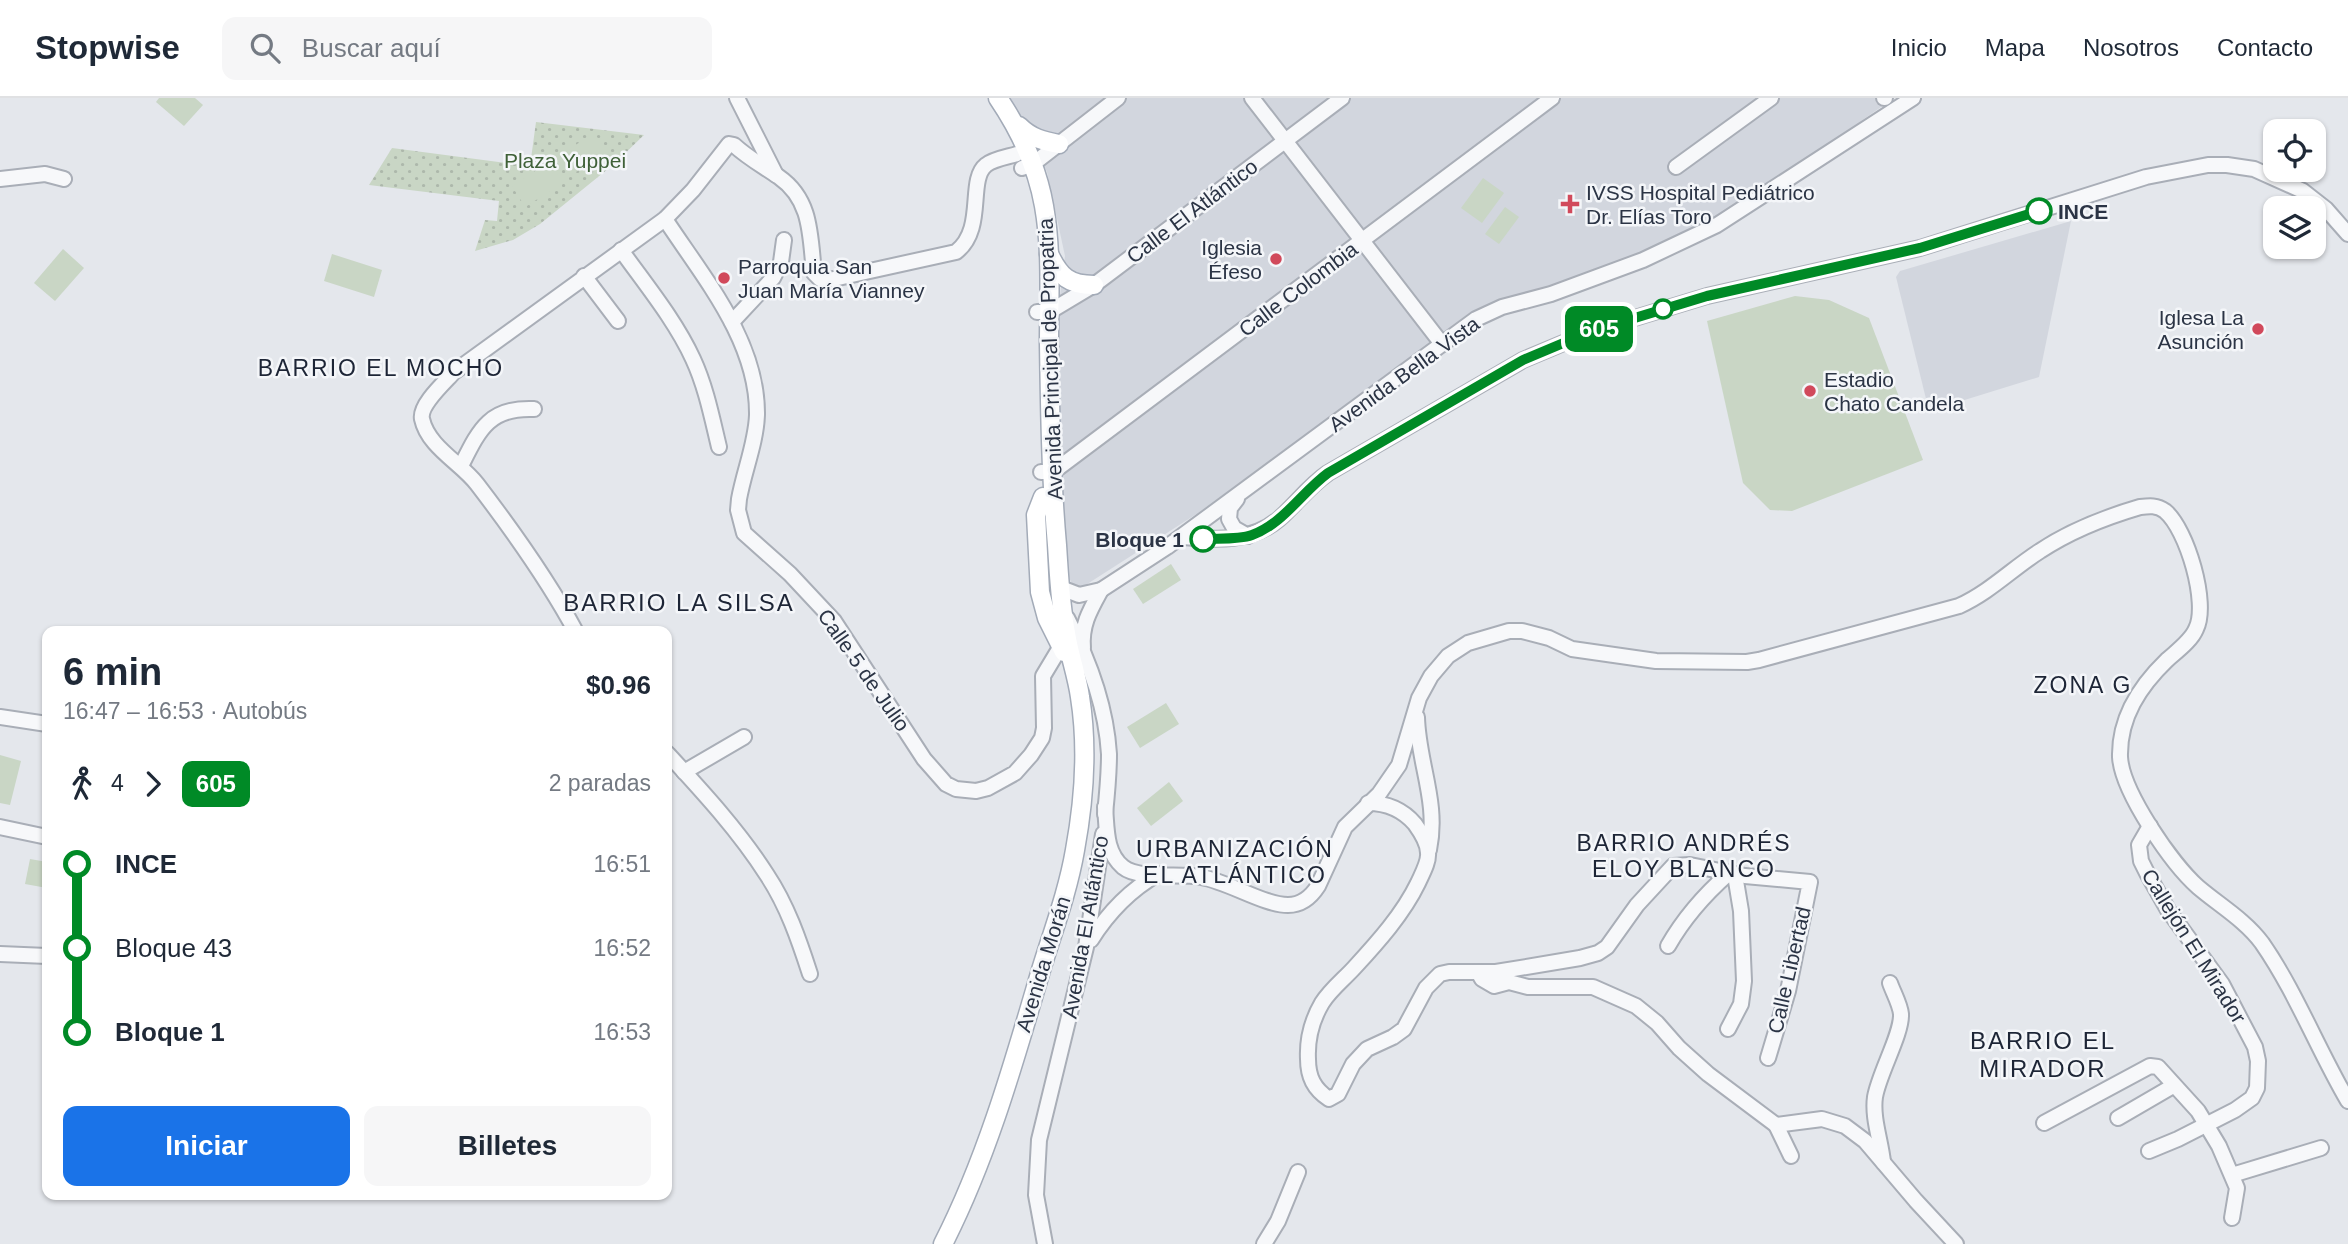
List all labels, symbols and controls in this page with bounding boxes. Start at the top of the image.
search box [222,17,712,80]
text: Stopwise [35,29,180,66]
icon: search [246,29,284,67]
text: Buscar aquí [302,33,441,63]
text: Inicio [1891,34,1947,61]
text: Mapa [1985,34,2045,61]
text: Nosotros [2083,34,2179,61]
text: Contacto [2217,34,2313,61]
map controls [2263,119,2326,259]
button: locate [2263,119,2326,182]
park label: Plaza Yuppei [504,149,626,172]
street label: Calle El Atlántico [1122,154,1262,268]
place label: IVSS Hospital Pediátrico Dr. Elías Toro [1586,181,1815,228]
marker: IVSS Hospital Pediátrico Dr. Elías Toro [1560,194,1580,214]
button: layers [2263,196,2326,259]
marker: INCE [2026,198,2052,224]
place label: INCE [2058,200,2108,223]
street label: Avenida Principal de Propatria [1034,217,1066,500]
place label: Iglesia Éfeso [1201,236,1262,283]
street label: Calle Colombia [1234,237,1362,341]
marker: Iglesia Éfeso [1268,251,1284,267]
place label: Parroquia San Juan María Vianney [738,255,925,302]
marker: Parroquia San Juan María Vianney [716,270,732,286]
unlabelled marker [1653,299,1673,319]
line badge: 605 [1559,306,1639,352]
place label: Iglesa La Asunción [2158,306,2244,353]
street label: Avenida Bella Vista [1324,312,1484,436]
text: 605 [1579,315,1619,342]
marker: Iglesa La Asunción [2250,321,2266,337]
district label: BARRIO EL MOCHO [258,355,504,381]
place label: Estadio Chato Candela [1824,368,1964,415]
marker: Estadio Chato Candela [1802,383,1818,399]
marker: Bloque 1 [1190,526,1216,552]
place label: Bloque 1 [1095,528,1184,551]
district label: BARRIO LA SILSA [563,589,795,616]
street label: Calle 5 de Julio [813,605,915,735]
text: 6 min [63,651,162,693]
text: $0.96 [586,670,651,700]
district label: ZONA G [2034,672,2132,698]
text: 16:47 – 16:53 · Autobús [63,698,307,724]
icon: walk [63,765,101,803]
icon: forward [134,765,172,803]
text: 4 [111,770,124,796]
text: 605 [196,770,236,797]
text: 2 paradas [549,770,651,796]
district label: BARRIO ANDRÉS ELOY BLANCO [1576,830,1792,882]
street label: Avenida El Atlántico [1058,834,1112,1020]
district label: URBANIZACIÓN EL ATLÁNTICO [1136,836,1334,888]
text: INCE [115,849,177,879]
text: 16:51 [593,851,651,877]
street label: Callejón El Mirador [2137,865,2251,1027]
street label: Avenida Morán [1011,893,1075,1035]
street label: Calle Libertad [1763,904,1815,1036]
text: Bloque 43 [115,933,232,963]
text: 16:52 [593,935,651,961]
text: Bloque 1 [115,1017,225,1047]
text: 16:53 [593,1019,651,1045]
district label: BARRIO EL MIRADOR [1970,1027,2116,1082]
button: Iniciar [63,1106,350,1186]
button: Billetes [364,1106,651,1186]

